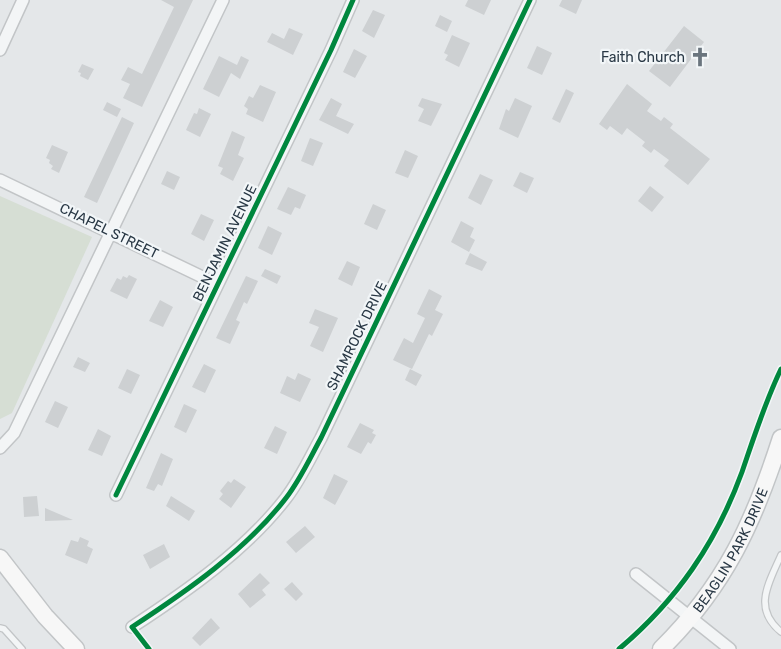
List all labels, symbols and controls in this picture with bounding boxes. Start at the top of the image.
church icon: Faith Church [689,46,711,68]
place label: Faith Church [601,49,685,66]
street label: BENJAMIN AVENUE [189,182,261,304]
street label: CHAPEL STREET [57,200,161,262]
street label: SHAMROCK DRIVE [323,279,391,393]
street label: BEAGLIN PARK DRIVE [689,485,771,616]

